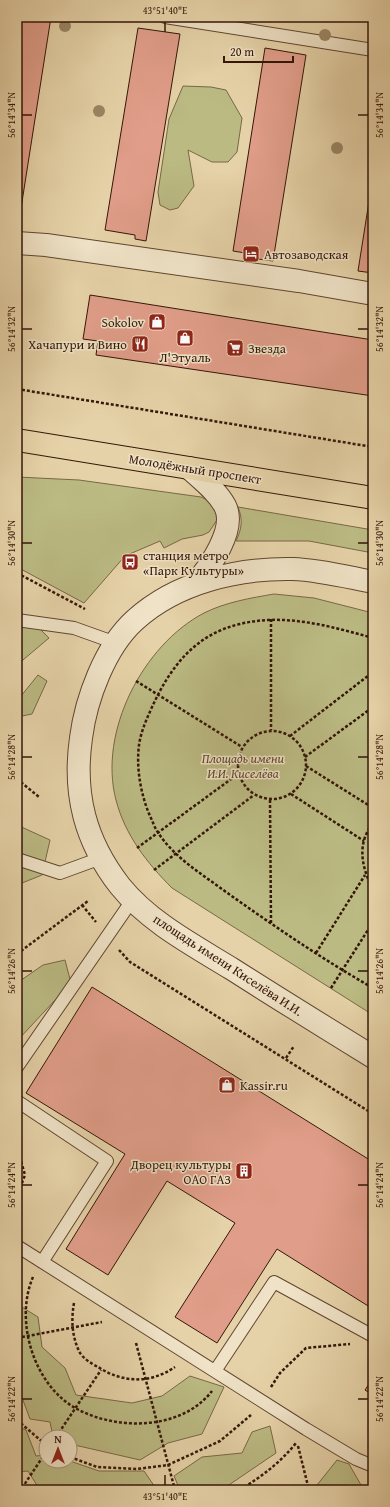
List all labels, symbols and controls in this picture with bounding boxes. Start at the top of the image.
text: 43°51'40"E [143,3,187,18]
scale bar [224,38,293,64]
text: 20 m [230,43,254,60]
text: 56°14'34"N [4,92,19,138]
text: 56°14'34"N [372,92,387,138]
hotel icon: Автозаводская [241,244,261,264]
place label: Автозаводская [264,245,349,264]
text: 56°14'32"N [4,306,19,352]
text: 56°14'32"N [372,306,387,352]
shop icon: Sokolov [147,312,167,332]
place label: Sokolov [102,313,145,332]
shop icon: Л'Этуаль [175,328,195,348]
restaurant icon: Хачапури и Вино [130,334,150,354]
place label: Хачапури и Вино [28,335,127,354]
supermarket icon: Звезда [225,338,245,358]
place label: Звезда [248,339,287,358]
place label: Л'Этуаль [159,348,211,367]
street label: Молодёжный проспект [127,449,263,489]
text: 56°14'30"N [4,520,19,566]
text: 56°14'30"N [372,520,387,566]
place label: станция метро «Парк Культуры» [143,546,244,580]
bus stop icon: станция метро «Парк Культуры» [120,552,140,572]
text: 56°14'28"N [4,734,19,780]
text: 56°14'28"N [372,734,387,780]
park label: Площадь имени И.И. Киселёва [202,749,285,783]
street label: площадь имени Киселёва И.И. [150,909,306,1021]
text: 56°14'26"N [4,948,19,994]
text: 56°14'26"N [372,948,387,994]
shop icon: Kassir.ru [217,1075,237,1095]
place label: Kassir.ru [240,1076,288,1095]
place label: Дворец культуры ОАО ГАЗ [130,1155,231,1189]
building icon: Дворец культуры ОАО ГАЗ [234,1161,254,1181]
text: 56°14'24"N [4,1162,19,1208]
text: 56°14'24"N [372,1162,387,1208]
text: 56°14'22"N [4,1376,19,1422]
text: 56°14'22"N [372,1376,387,1422]
north arrow [38,1429,78,1469]
text: N [54,1431,62,1447]
text: 43°51'40"E [143,1489,187,1504]

